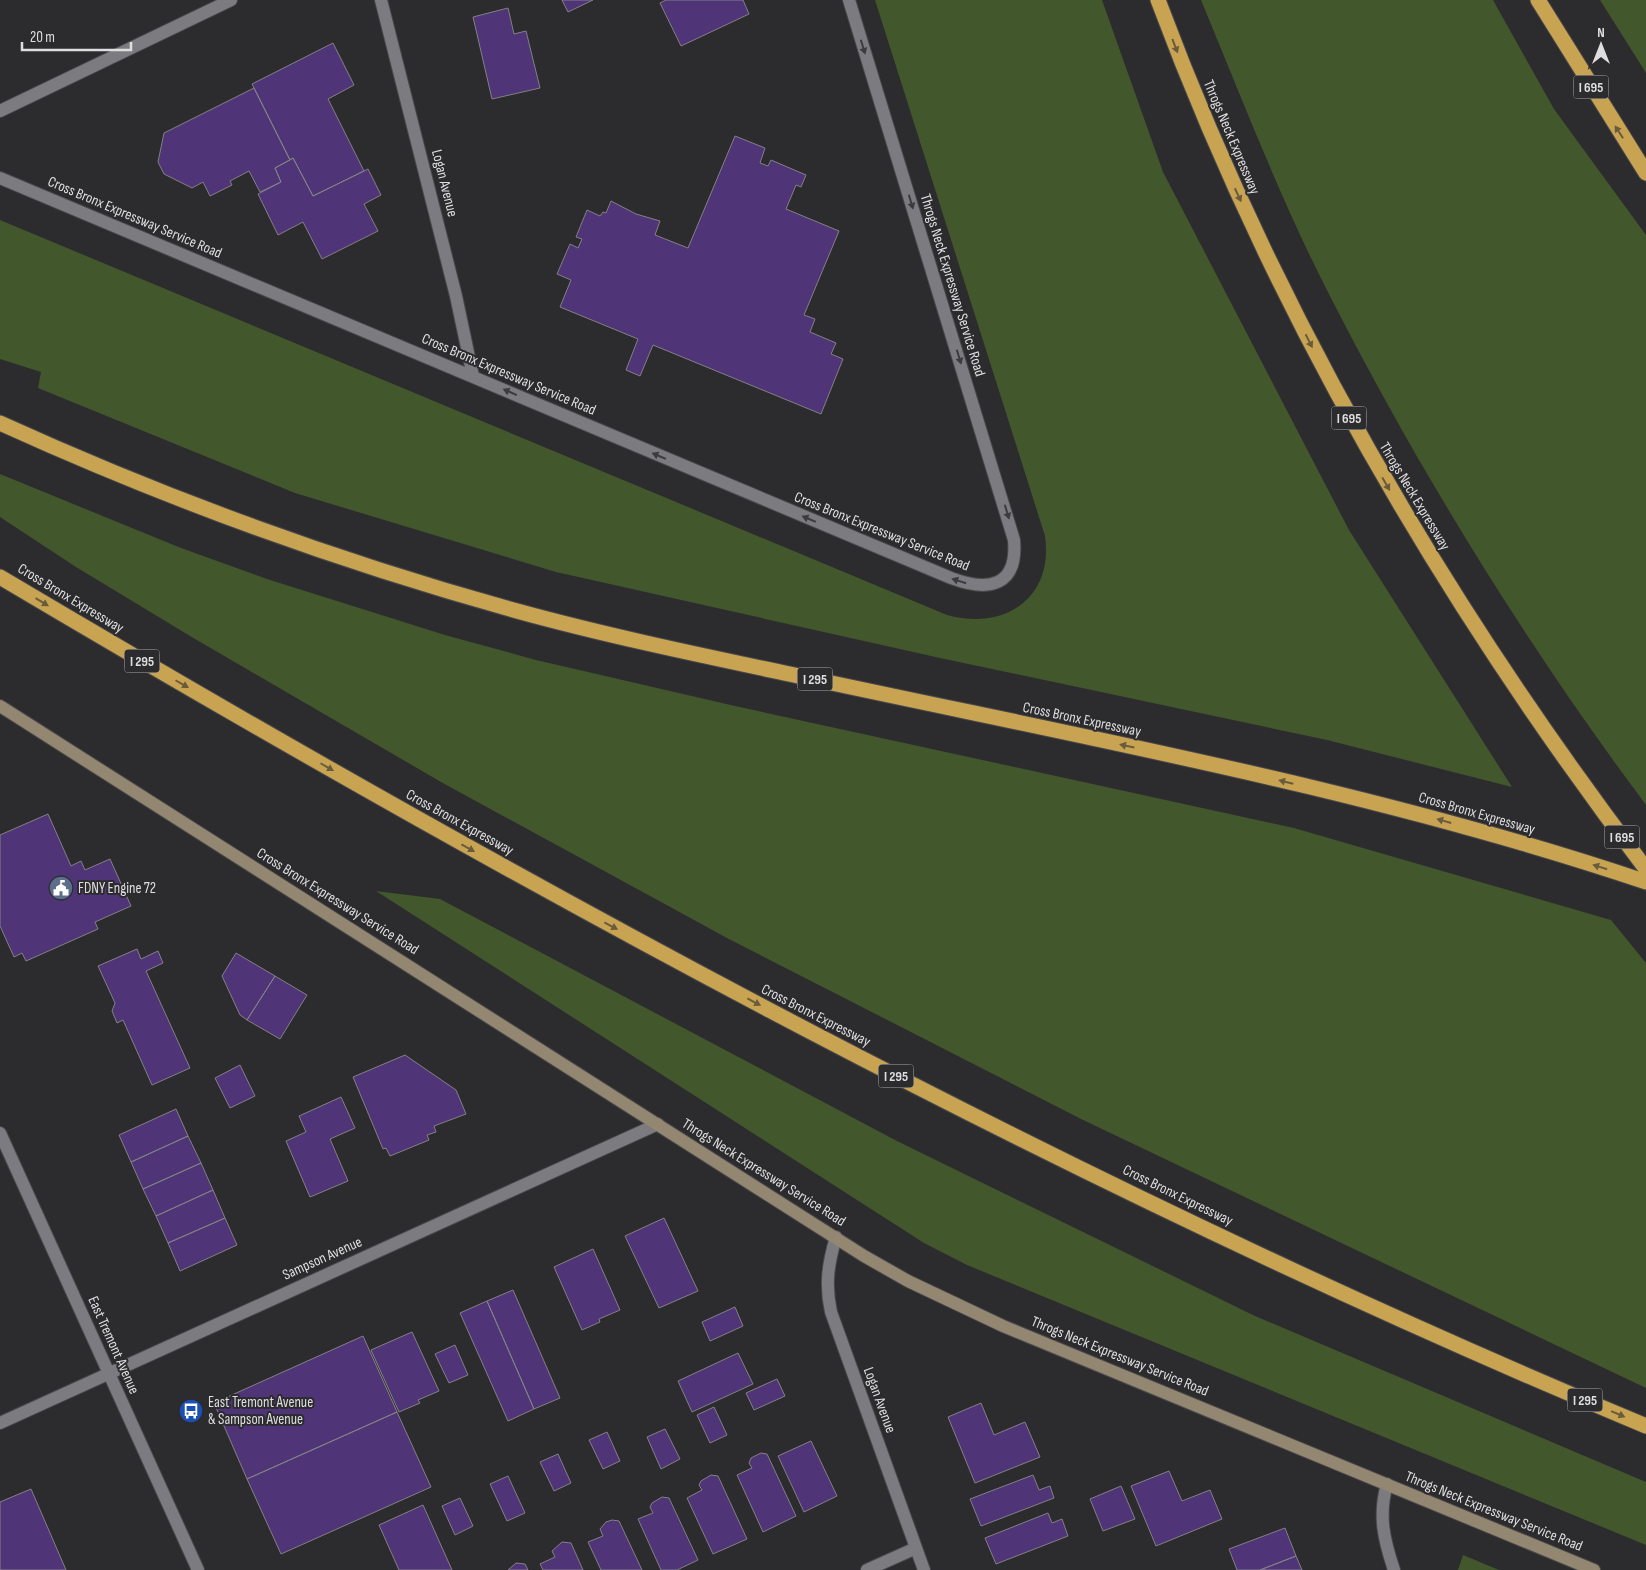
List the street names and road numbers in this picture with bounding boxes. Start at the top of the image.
road number: I 695 [1574,75,1608,98]
street label: Throgs Neck Expressway [1199,77,1264,198]
street label: Logan Avenue [427,148,462,219]
street label: Cross Bronx Expressway Service Road [45,172,225,263]
street label: Throgs Neck Expressway Service Road [916,192,989,379]
street label: Cross Bronx Expressway Service Road [419,329,599,420]
road number: I 695 [1332,406,1366,429]
street label: Throgs Neck Expressway [1375,439,1454,554]
street label: Cross Bronx Expressway Service Road [791,488,972,575]
street label: Cross Bronx Expressway [14,559,127,638]
road number: I 295 [124,649,160,672]
road number: I 295 [798,668,832,691]
street label: Cross Bronx Expressway [1021,698,1143,741]
street label: Cross Bronx Expressway [403,785,517,860]
street label: Cross Bronx Expressway [1416,788,1537,839]
road number: I 695 [1604,826,1640,849]
street label: Cross Bronx Expressway Service Road [253,844,422,959]
street label: Cross Bronx Expressway [758,980,874,1051]
road number: I 295 [878,1064,914,1088]
street label: Throgs Neck Expressway Service Road [678,1114,849,1231]
street label: Cross Bronx Expressway [1120,1161,1236,1230]
street label: Sampson Avenue [279,1232,365,1284]
street label: East Tremont Avenue [83,1293,144,1397]
street label: Throgs Neck Expressway Service Road [1028,1312,1211,1401]
street label: Logan Avenue [859,1365,900,1436]
road number: I 295 [1568,1388,1602,1412]
street label: Throgs Neck Expressway Service Road [1402,1467,1585,1556]

